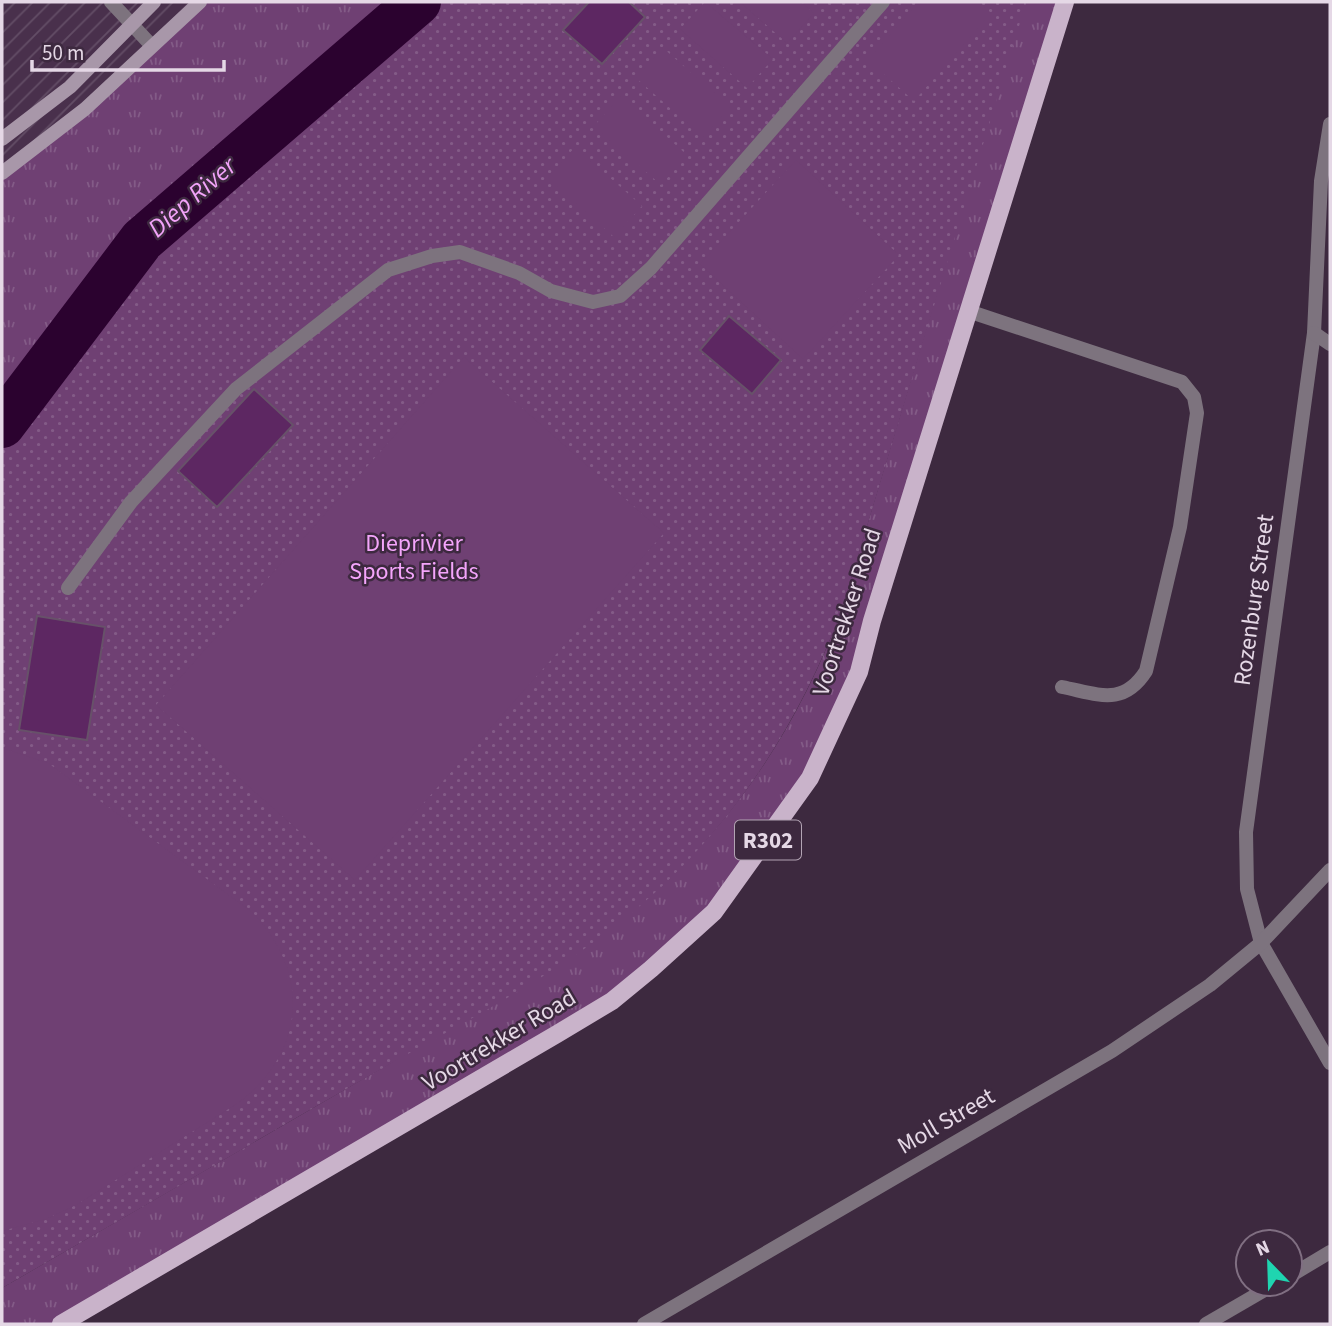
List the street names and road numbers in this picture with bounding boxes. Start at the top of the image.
street label: Rozenburg Street [1225,512,1283,688]
street label: Voortrekker Road [803,524,891,700]
road number: R302 [735,820,801,860]
street label: Voortrekker Road [415,980,583,1100]
street label: Moll Street [891,1079,1001,1163]

